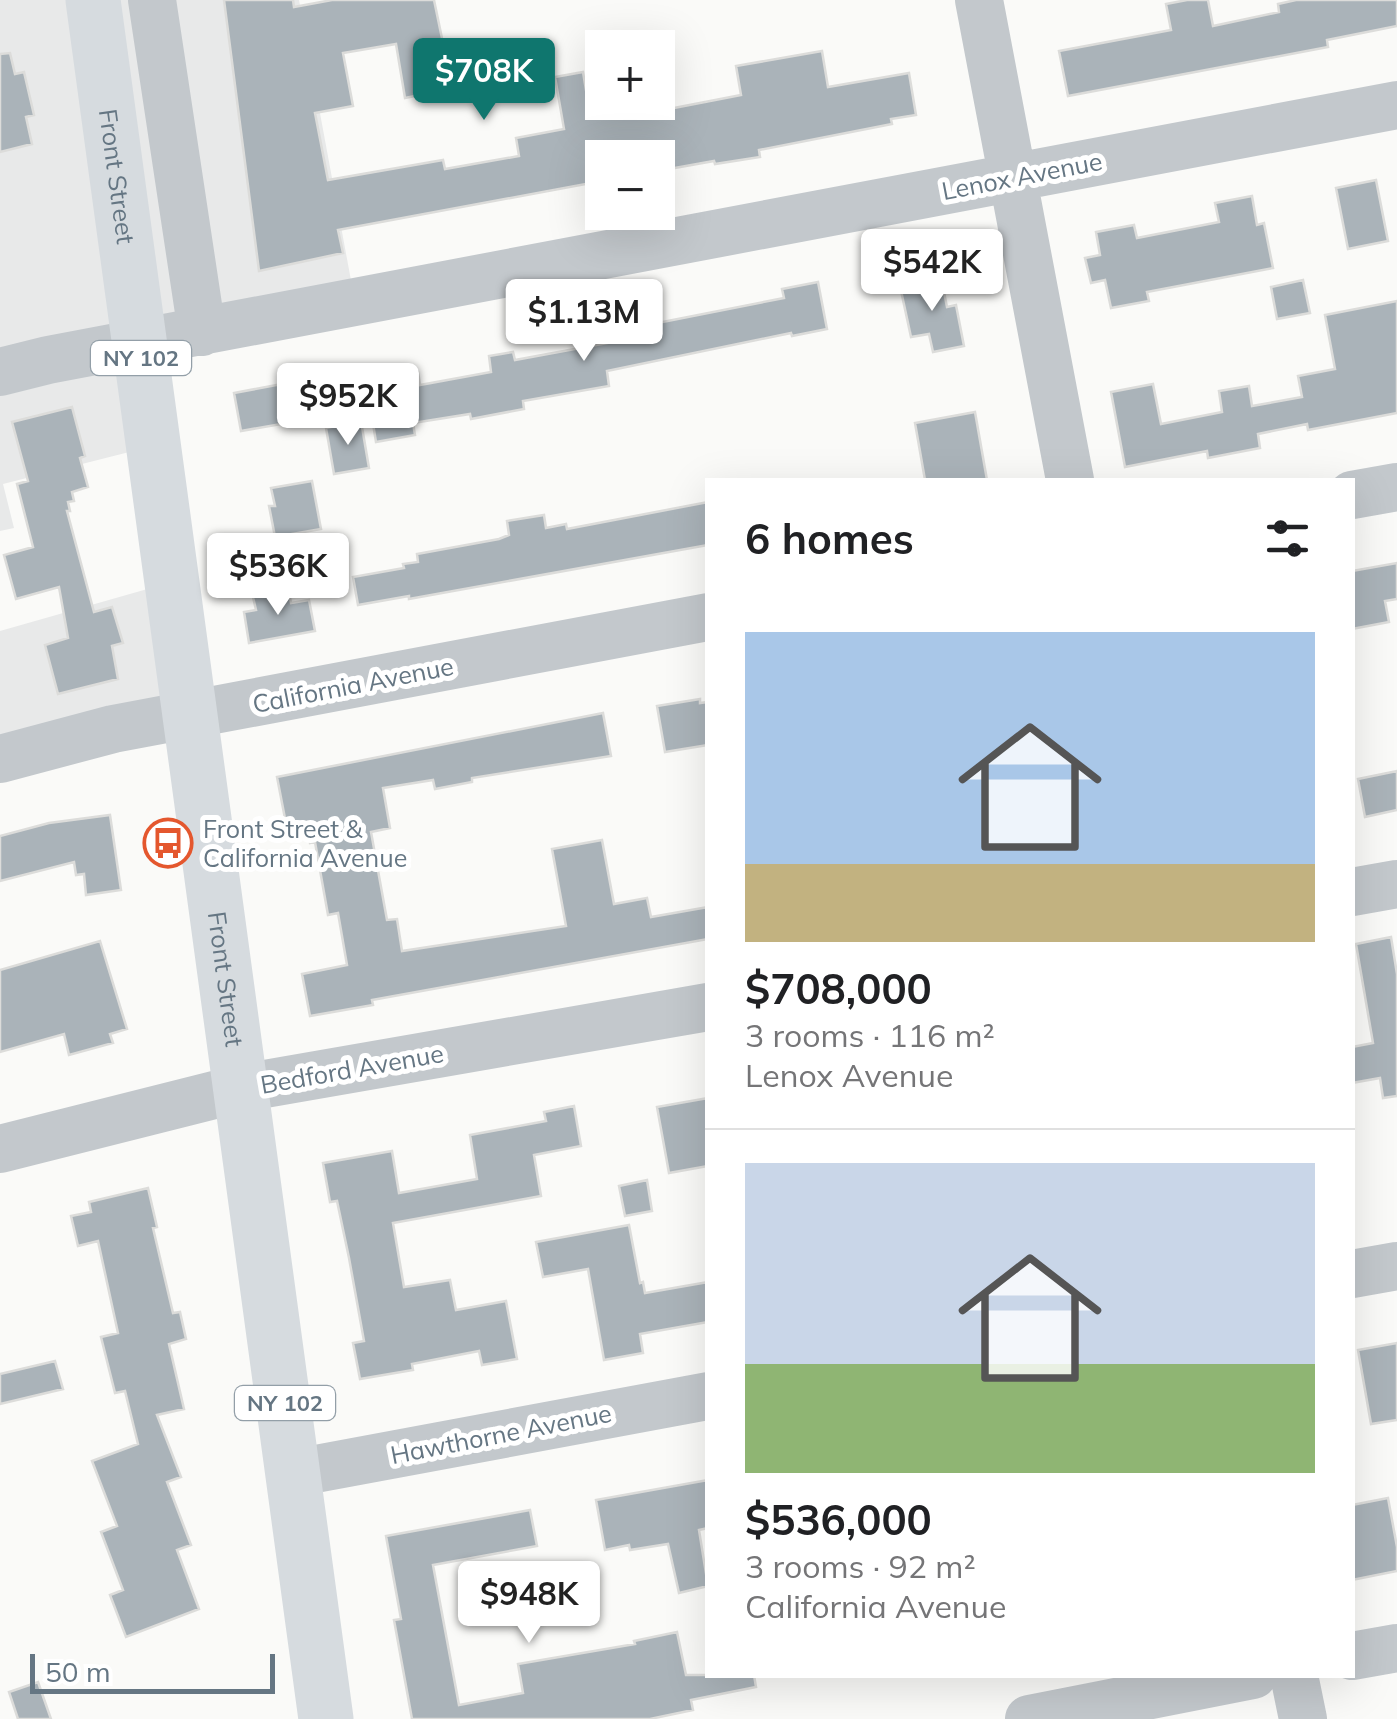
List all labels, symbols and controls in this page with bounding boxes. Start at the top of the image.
map controls [585,30,675,230]
button: + [585,30,675,120]
pin: $708K [414,38,554,123]
text: $708K [435,50,533,90]
street label: Front Street [93,107,142,246]
button: − [585,140,675,230]
street label: Lenox Avenue [939,145,1105,206]
pin: $542K [862,229,1002,314]
text: $542K [883,241,981,281]
pin: $1.13M [503,279,665,364]
text: $1.13M [528,291,640,331]
road number: NY 102 [91,341,191,375]
pin: $952K [278,363,418,448]
text: $952K [299,375,397,415]
icon: filters [1260,511,1315,566]
text: 6 homes [745,512,914,565]
pin: $536K [208,533,348,618]
text: $536K [229,545,327,585]
street label: California Avenue [250,650,456,719]
icon: home [940,697,1120,877]
place label: Front Street & California Avenue [203,813,407,873]
bus stop icon: Front Street & California Avenue [142,817,194,869]
street label: Front Street [202,909,251,1049]
text: $708,000 [745,962,932,1015]
text: 3 rooms · 116 m² [745,1015,995,1055]
street label: Bedford Avenue [258,1037,446,1100]
text: Lenox Avenue [745,1055,953,1095]
icon: home [940,1228,1120,1408]
road number: NY 102 [235,1386,335,1420]
street label: Hawthorne Avenue [388,1397,614,1470]
text: $536,000 [745,1493,932,1546]
text: 3 rooms · 92 m² [745,1546,976,1586]
pin: $948K [459,1561,599,1646]
text: $948K [480,1573,578,1613]
text: California Avenue [745,1586,1006,1626]
scale bar [30,1649,275,1694]
text: 50 m [45,1654,111,1689]

